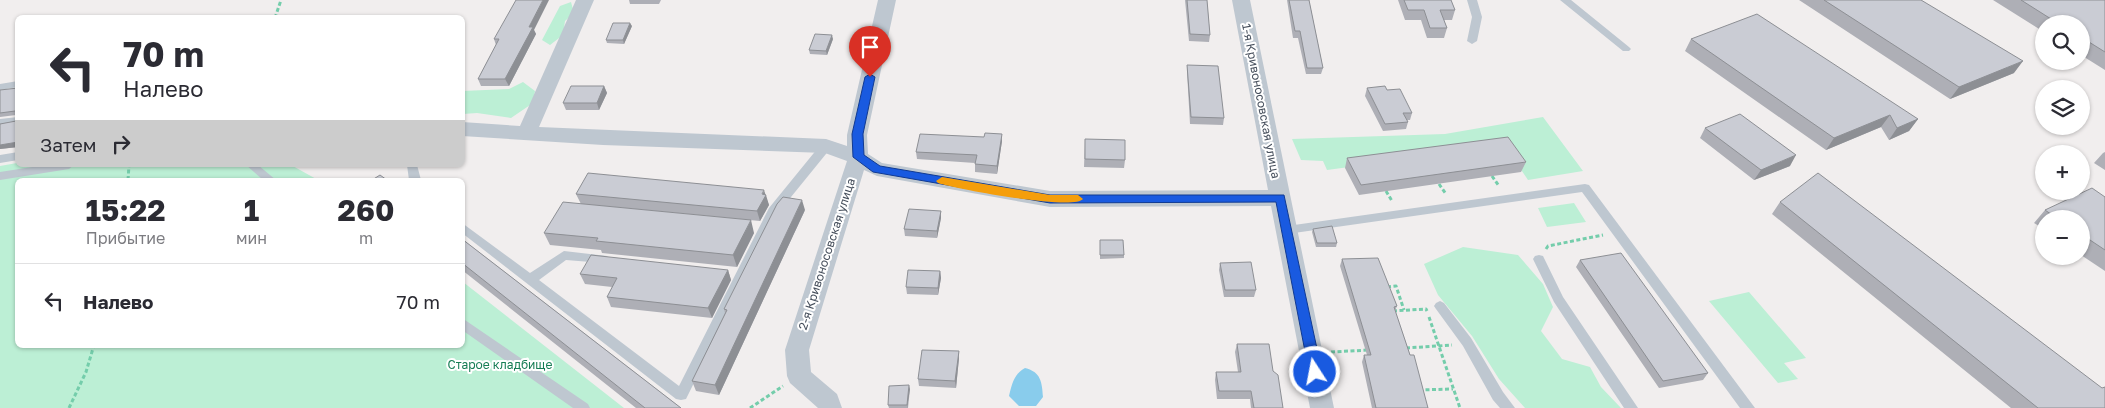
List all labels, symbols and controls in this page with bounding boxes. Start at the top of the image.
map controls [2035,15,2090,265]
button: search [2035,15,2090,70]
street label: 1-я Кривоносовская улица [1239,22,1284,180]
pin [849,26,891,77]
text: 70 m [123,33,204,75]
icon: arrive [856,33,884,61]
icon: left [40,35,105,100]
text: Налево [123,75,203,102]
button: layers [2035,80,2090,135]
icon: right [107,130,135,158]
text: Затем [40,133,97,156]
button: + [2035,145,2090,200]
street label: 2-я Кривоносовская улица [795,176,858,332]
text: 15:22 [86,192,165,228]
text: 1 [244,192,259,228]
text: 260 [338,192,394,228]
button: − [2035,210,2090,265]
text: Прибытие [86,228,165,248]
text: мин [236,228,267,248]
text: m [359,228,373,248]
icon: left [40,287,68,315]
text: Налево [83,290,153,313]
text: 70 m [397,290,440,313]
position arrow [1288,345,1340,397]
park label: Старое кладбище [448,357,552,372]

